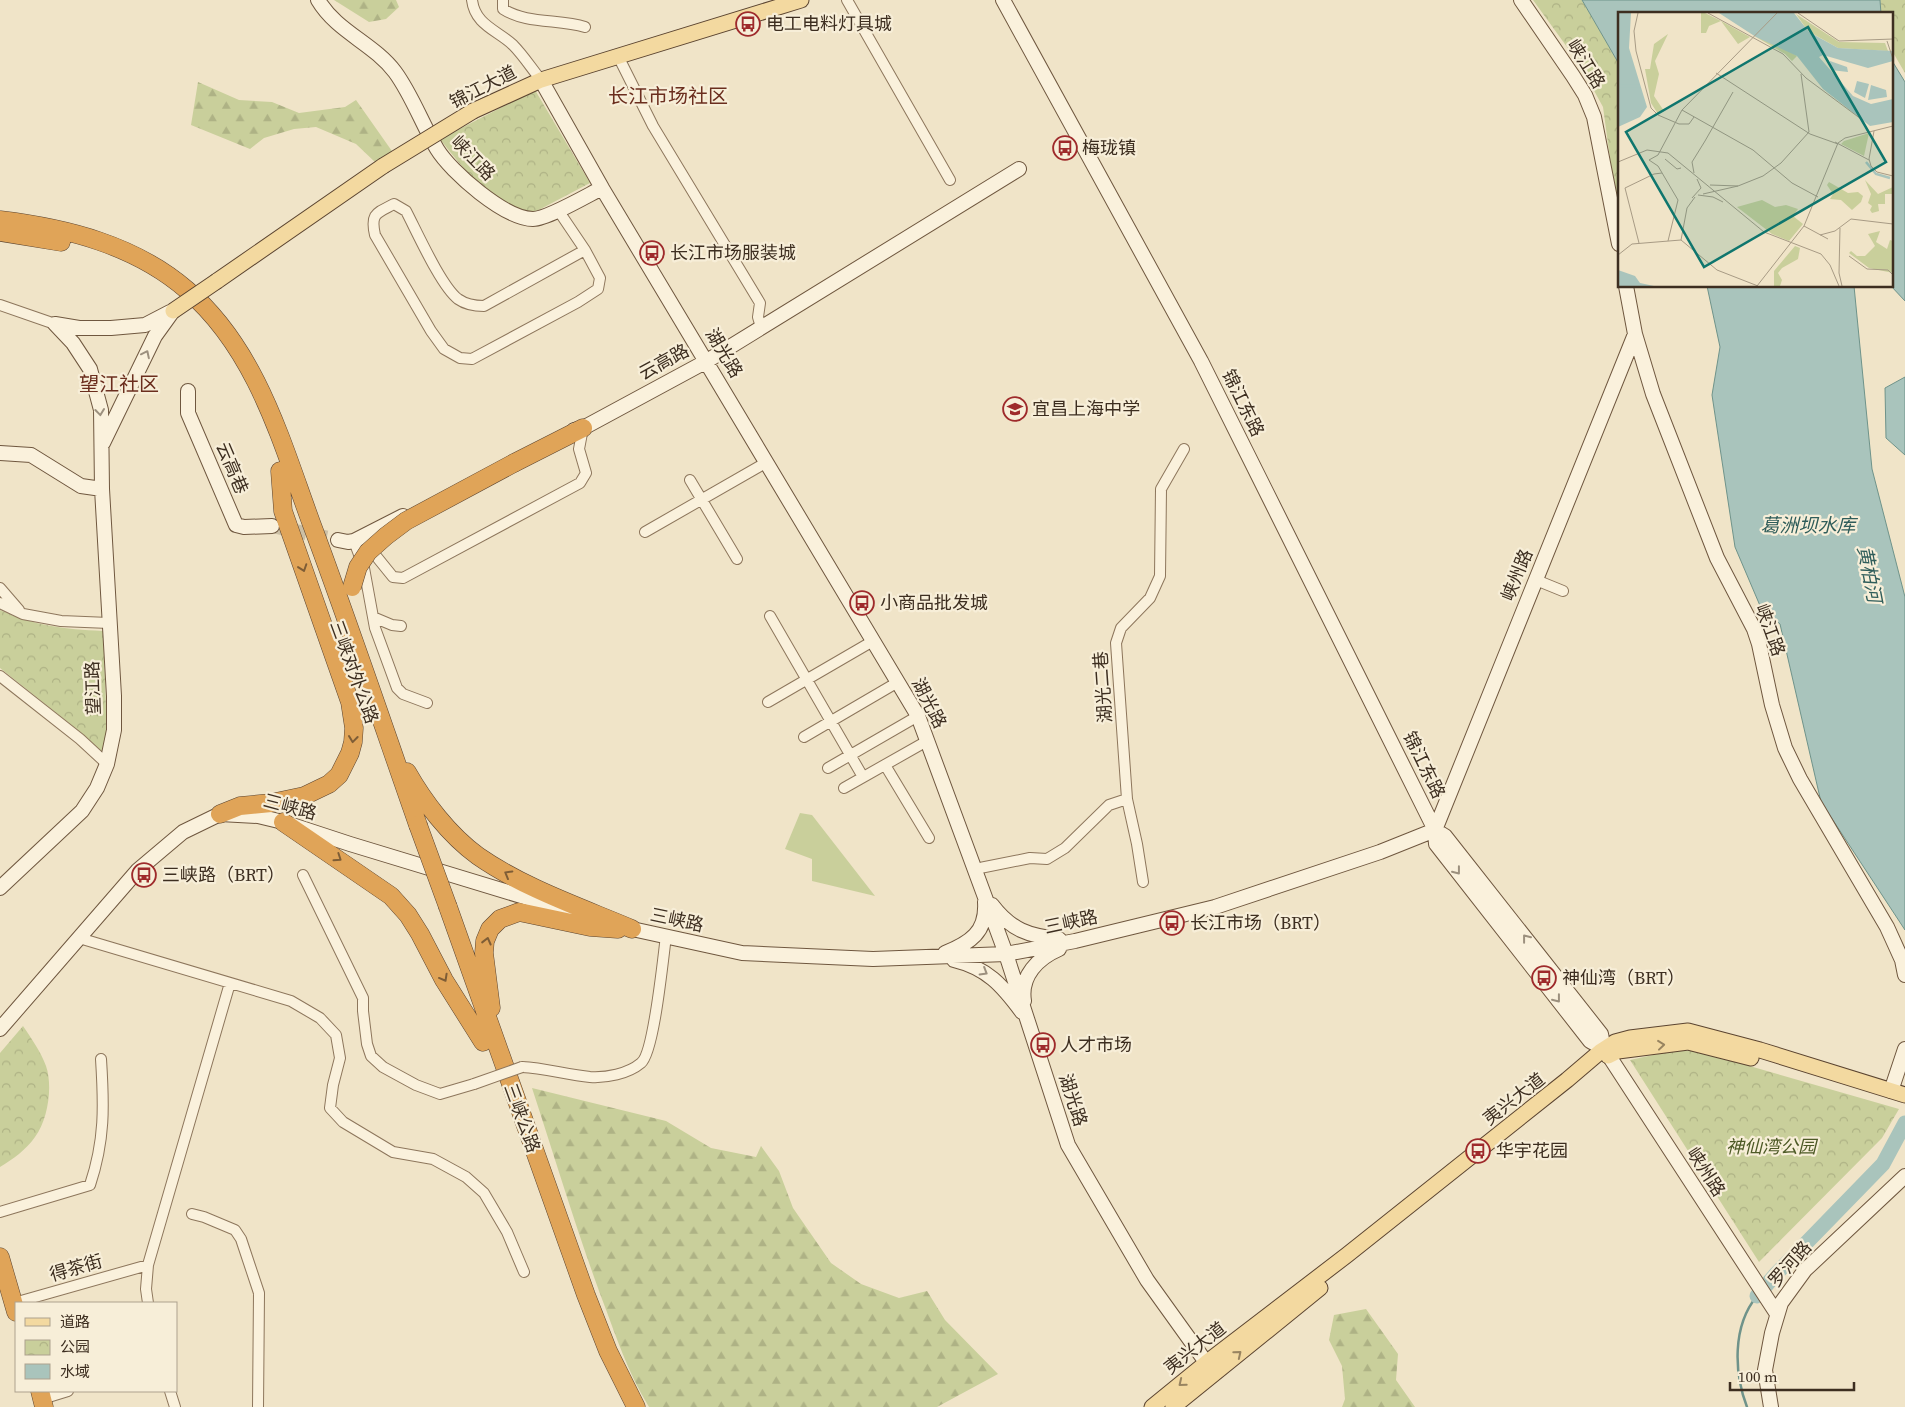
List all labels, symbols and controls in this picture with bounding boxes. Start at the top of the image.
bus stop icon: 电工电料灯具城 [735,11,761,37]
place label: 电工电料灯具城 [766,11,892,36]
inset map [1618,12,1892,288]
street label: 峡江路 [1562,34,1611,93]
street label: 锦江大道 [445,59,521,114]
district label: 长江市场社区 [608,82,728,110]
street label: 峡江路 [446,130,501,186]
bus stop icon: 梅珑镇 [1052,135,1078,161]
place label: 梅珑镇 [1082,135,1136,160]
bus stop icon: 长江市场服装城 [639,240,665,266]
place label: 长江市场服装城 [670,240,796,265]
street label: 湖光路 [700,323,749,382]
street label: 云高路 [634,338,693,386]
one-way arrow [140,350,150,359]
street label: 锦江东路 [1216,365,1270,441]
district label: 望江社区 [79,370,159,398]
school or university icon: 宜昌上海中学 [1002,396,1028,422]
place label: 宜昌上海中学 [1032,396,1140,421]
one-way arrow [94,408,105,416]
street label: 云高巷 [210,438,255,498]
water label: 葛洲坝水库 [1760,512,1858,538]
water label: 黄柏河 [1852,544,1889,608]
street label: 峡州路 [1495,545,1538,605]
one-way arrow [297,563,307,571]
bus stop icon: 小商品批发城 [849,590,875,616]
place label: 小商品批发城 [880,590,988,615]
street label: 峡江路 [1749,600,1791,659]
street label: 三峡对外公路 [324,617,385,727]
street label: 湖光二巷 [1088,650,1117,724]
street label: 望江路 [79,661,106,715]
street label: 湖光路 [906,673,953,733]
street label: 锦江东路 [1397,727,1451,803]
one-way arrow [348,735,358,743]
street label: 三峡路 [261,787,319,826]
one-way arrow [332,852,342,861]
bus stop icon: 三峡路（BRT） [131,862,157,888]
place label: 三峡路（BRT） [162,862,285,887]
one-way arrow [1451,865,1459,874]
one-way arrow [504,870,513,880]
street label: 三峡路 [648,902,706,937]
street label: 三峡路 [1042,904,1100,939]
bus stop icon: 长江市场（BRT） [1159,910,1185,936]
place label: 长江市场（BRT） [1190,910,1331,935]
one-way arrow [1524,935,1532,944]
one-way arrow [481,937,491,946]
one-way arrow [978,965,987,975]
bus stop icon: 神仙湾（BRT） [1531,965,1557,991]
place label: 神仙湾（BRT） [1562,965,1685,990]
one-way arrow [437,972,447,981]
one-way arrow [1551,993,1559,1002]
bus stop icon: 人才市场 [1030,1032,1056,1058]
place label: 人才市场 [1060,1032,1132,1057]
one-way arrow [1658,1040,1666,1051]
street label: 夷兴大道 [1478,1067,1550,1131]
street label: 湖光路 [1053,1070,1094,1129]
street label: 三峡公路 [498,1080,547,1156]
park label: 神仙湾公园 [1726,1134,1819,1159]
bus stop icon: 华宇花园 [1465,1138,1491,1164]
place label: 华宇花园 [1496,1138,1568,1163]
street label: 峡州路 [1681,1142,1732,1201]
street label: 罗河路 [1762,1235,1817,1292]
street label: 得茶街 [46,1248,105,1287]
legend [15,1302,178,1392]
text: 道路 [60,1311,90,1332]
street label: 夷兴大道 [1159,1316,1231,1380]
text: 公园 [60,1336,90,1357]
one-way arrow [1232,1352,1241,1360]
scale bar [1730,1360,1854,1392]
text: 水域 [60,1361,90,1382]
text: 100 m [1738,1366,1778,1387]
one-way arrow [1178,1377,1187,1386]

